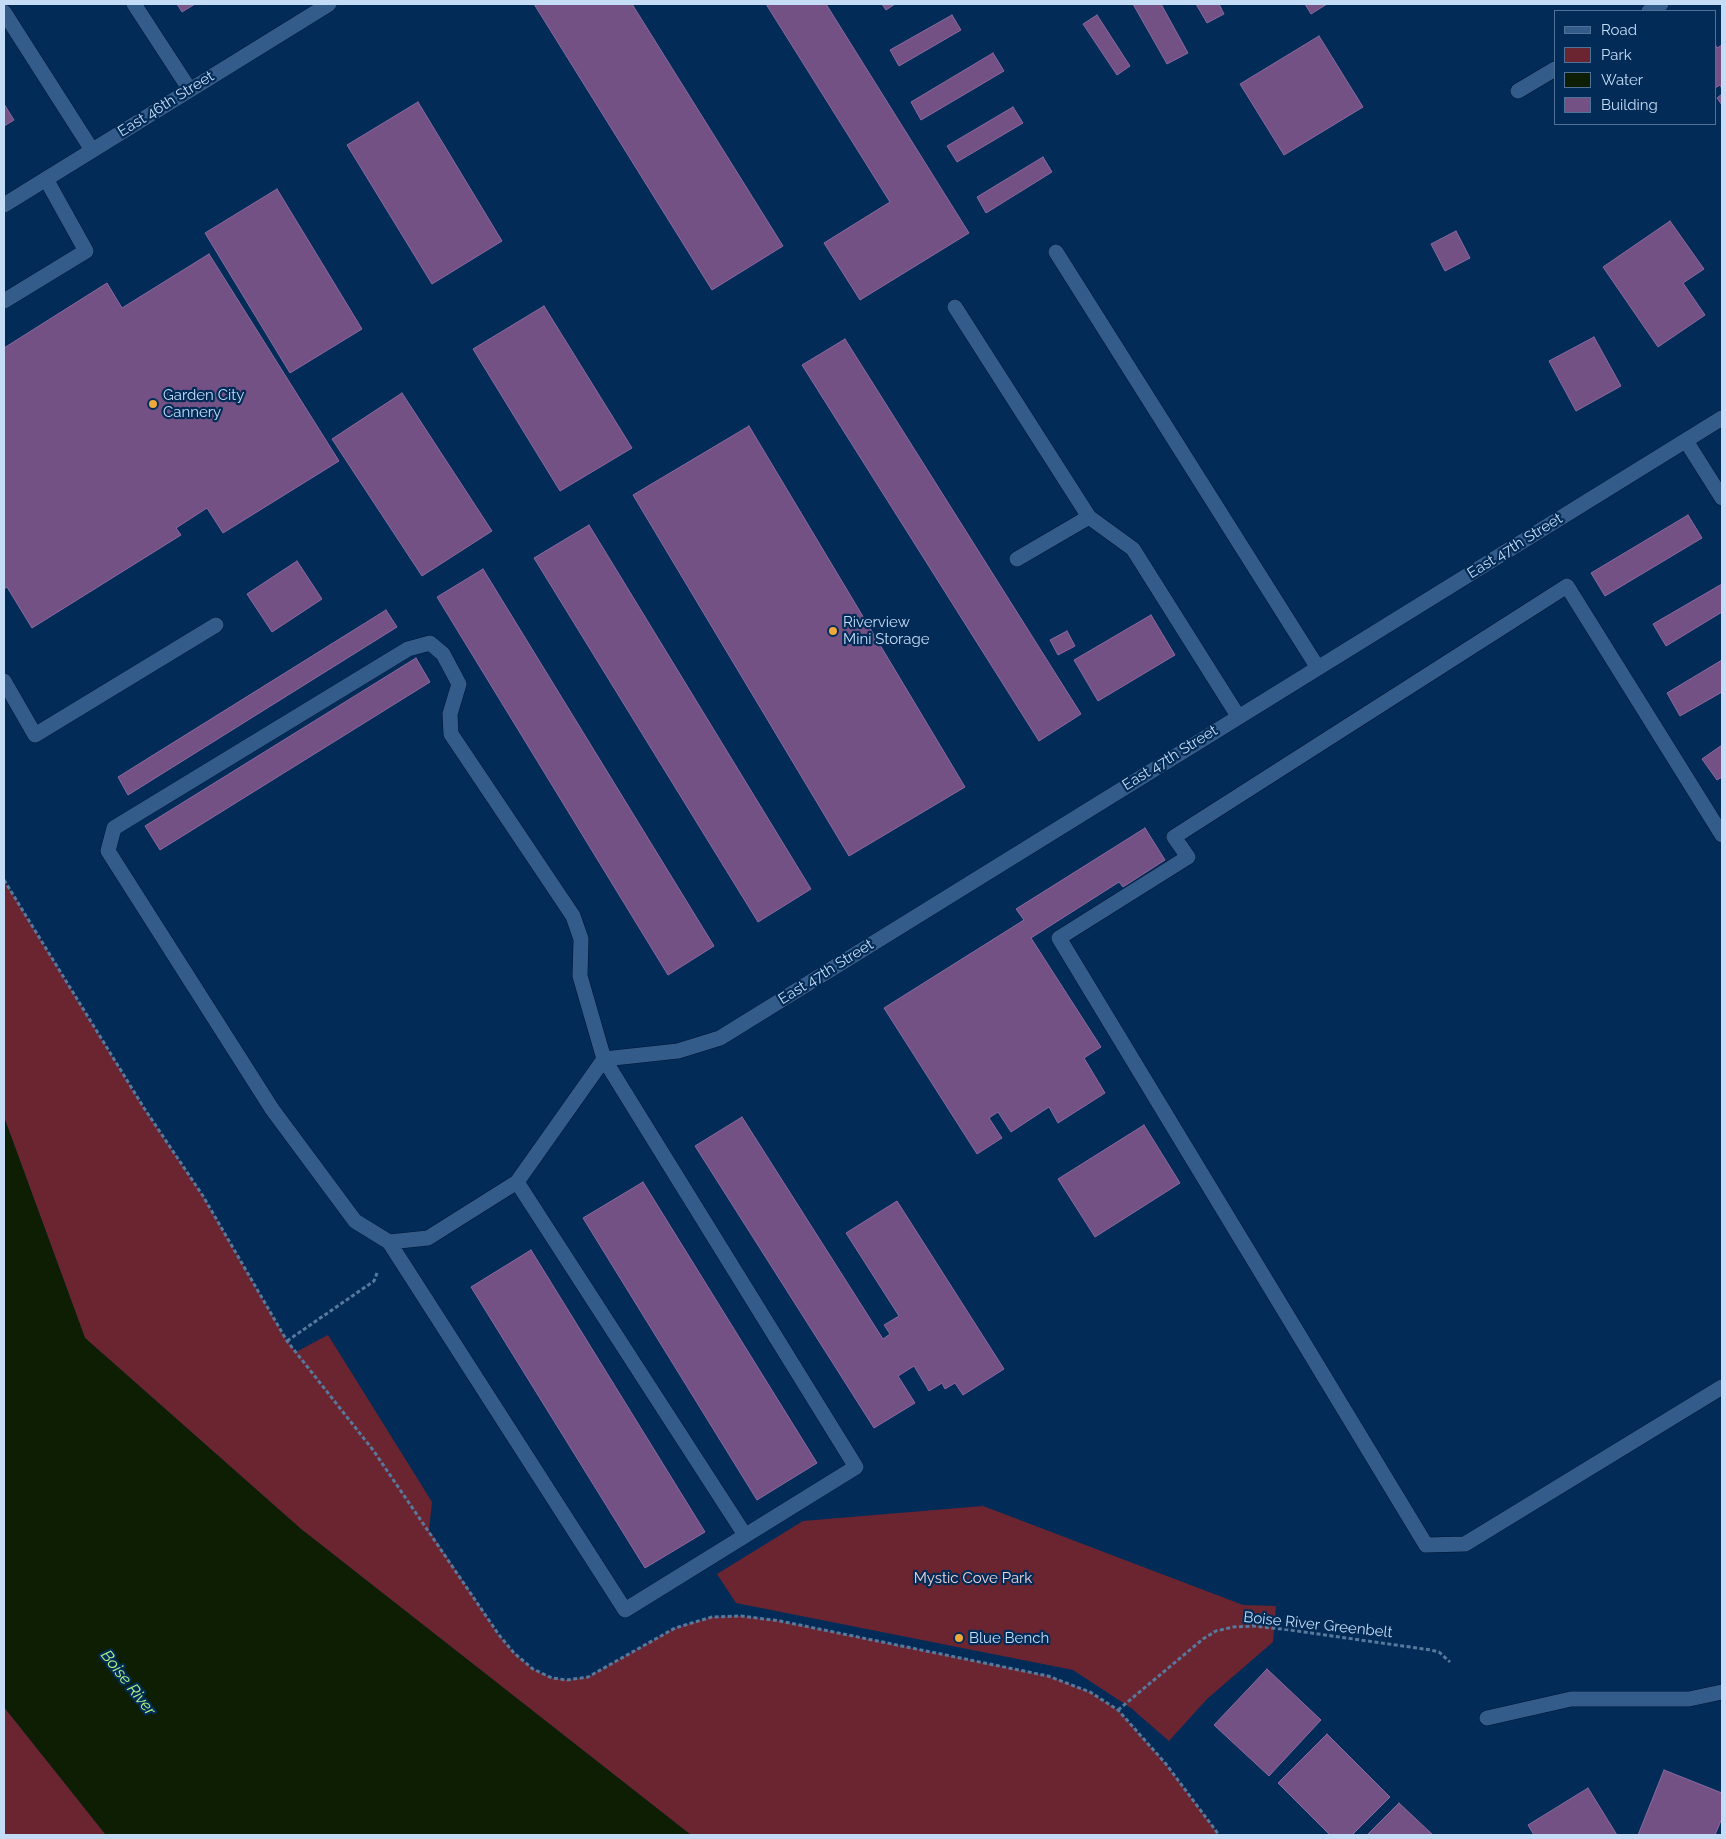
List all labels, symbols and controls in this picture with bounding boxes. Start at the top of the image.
legend [1554,10,1716,125]
text: Road [1601,21,1637,39]
text: Park [1601,46,1632,64]
street label: East 46th Street [115,67,217,141]
text: Water [1601,71,1643,89]
text: Building [1601,96,1658,114]
place label: Garden City Cannery [163,386,244,421]
marker: Garden City Cannery [147,398,159,410]
street label: East 47th Street [1464,510,1566,582]
place label: Riverview Mini Storage [843,613,930,648]
marker: Riverview Mini Storage [827,625,839,637]
street label: East 47th Street [1119,722,1221,794]
street label: East 47th Street [775,936,877,1008]
park label: Mystic Cove Park [914,1569,1032,1587]
street label: Boise River Greenbelt [1242,1608,1394,1642]
place label: Blue Bench [969,1629,1049,1647]
marker: Blue Bench [953,1632,965,1644]
water label: Boise River [96,1646,160,1720]

